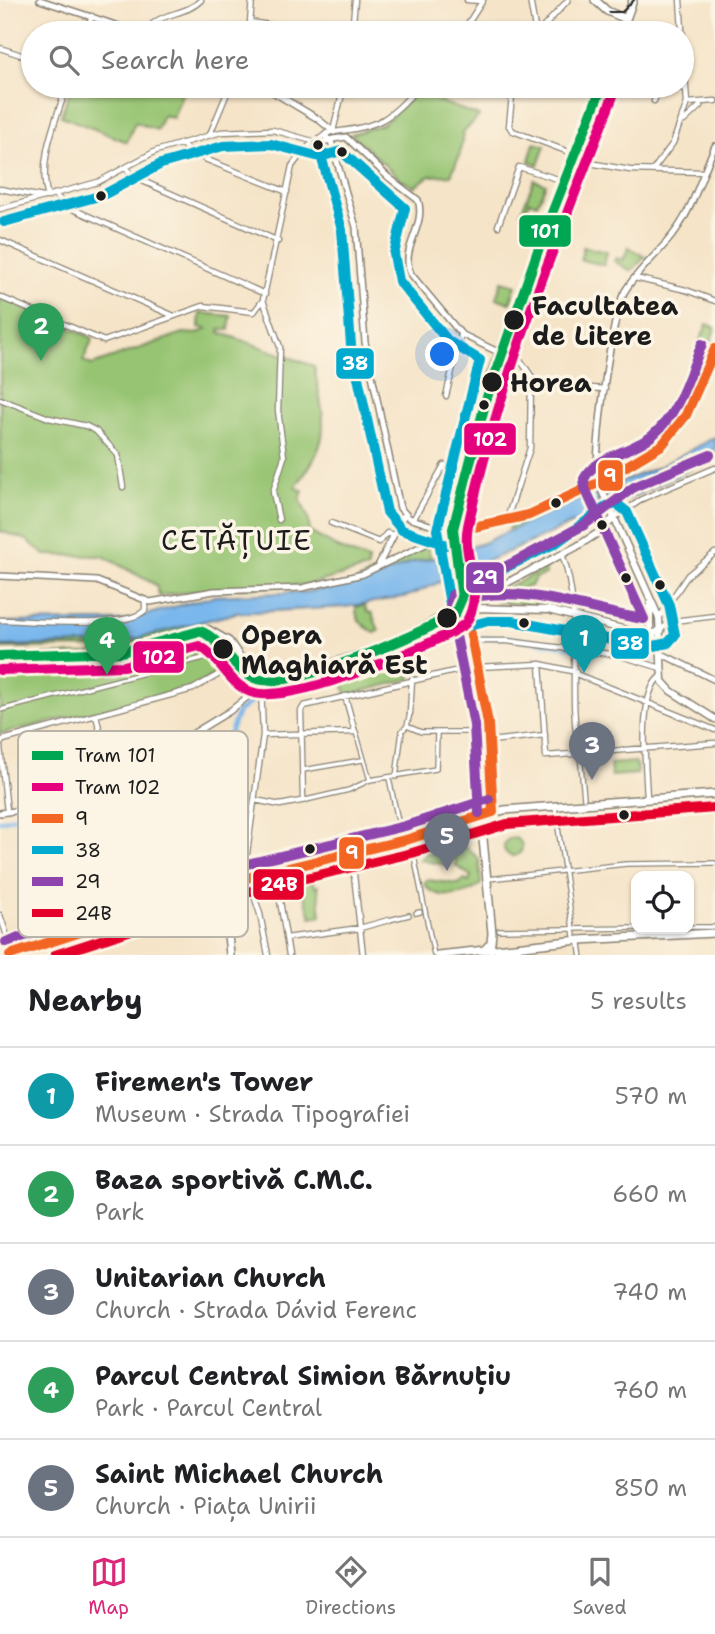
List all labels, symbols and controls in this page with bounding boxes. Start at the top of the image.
search box [21,21,694,98]
icon: search [45,41,83,79]
text: Search here [101,42,250,77]
unlabelled marker [311,138,325,152]
unlabelled marker [335,145,349,159]
unlabelled marker [94,189,108,203]
line badge: 101 [518,214,572,248]
text: 101 [530,219,560,244]
place label: Facultatea de Litere [532,288,678,353]
pin: 2 [18,303,64,361]
marker: Facultatea de Litere [502,308,526,332]
your location [425,337,459,371]
line badge: 38 [335,347,375,380]
text: 38 [342,351,368,376]
place label: Horea [510,365,592,400]
marker: Horea [480,370,504,394]
unlabelled marker [477,398,491,412]
line badge: 102 [463,422,517,456]
text: 102 [473,427,507,452]
line badge: 9 [597,459,624,492]
text: 9 [603,463,617,488]
unlabelled marker [549,496,563,510]
unlabelled marker [595,518,609,532]
district label: CETĂȚUIE [161,521,313,559]
line badge: 29 [465,561,505,594]
text: 29 [472,565,498,590]
unlabelled marker [619,571,633,585]
unlabelled marker [653,578,667,592]
unlabelled marker [435,606,459,630]
pin: 1 [561,615,607,673]
unlabelled marker [517,616,531,630]
pin: 4 [84,617,130,675]
place label: Opera Maghiară Est [241,617,428,682]
line badge: 38 [610,627,650,660]
text: 38 [617,631,643,656]
marker: Opera Maghiară Est [211,637,235,661]
line badge: 102 [132,640,185,674]
text: 102 [142,645,176,670]
pin: 3 [569,722,615,780]
legend [18,731,248,937]
text: Tram 101 [75,743,156,768]
text: Tram 102 [75,775,160,800]
text: 9 [75,806,88,831]
unlabelled marker [617,808,631,822]
pin: 5 [424,813,470,871]
line badge: 9 [338,836,365,870]
text: 38 [75,838,101,863]
text: 9 [345,840,359,865]
unlabelled marker [303,842,317,856]
line badge: 24B [252,868,305,901]
text: 29 [75,869,101,894]
map controls [631,871,694,934]
button: locate [631,871,694,934]
text: 24B [260,872,298,897]
text: 24B [75,901,112,926]
text: Nearby [28,980,143,1021]
text: 5 results [590,986,687,1016]
text: Firemen's Tower [95,1064,313,1099]
text: 1 [46,1081,56,1111]
text: 570 m [615,1081,687,1111]
text: Museum · Strada Tipografiei [95,1099,410,1129]
text: Baza sportivă C.M.C. [95,1162,373,1197]
text: 2 [43,1179,59,1209]
text: 660 m [612,1179,687,1209]
text: Park [95,1197,144,1227]
text: Unitarian Church [95,1260,326,1295]
text: 3 [43,1277,59,1307]
text: 740 m [612,1277,687,1307]
text: Church · Strada Dávid Ferenc [95,1295,417,1325]
text: Parcul Central Simion Bărnuțiu [95,1358,511,1393]
text: 4 [43,1375,59,1405]
text: 760 m [613,1375,687,1405]
text: Park · Parcul Central [95,1393,322,1423]
text: Saint Michael Church [95,1456,383,1491]
text: 5 [44,1473,58,1503]
text: 850 m [614,1473,687,1503]
text: Church · Piața Unirii [95,1491,317,1521]
tab: Map [88,1553,129,1620]
tab: Directions [306,1553,396,1620]
tab: Saved [573,1553,627,1620]

